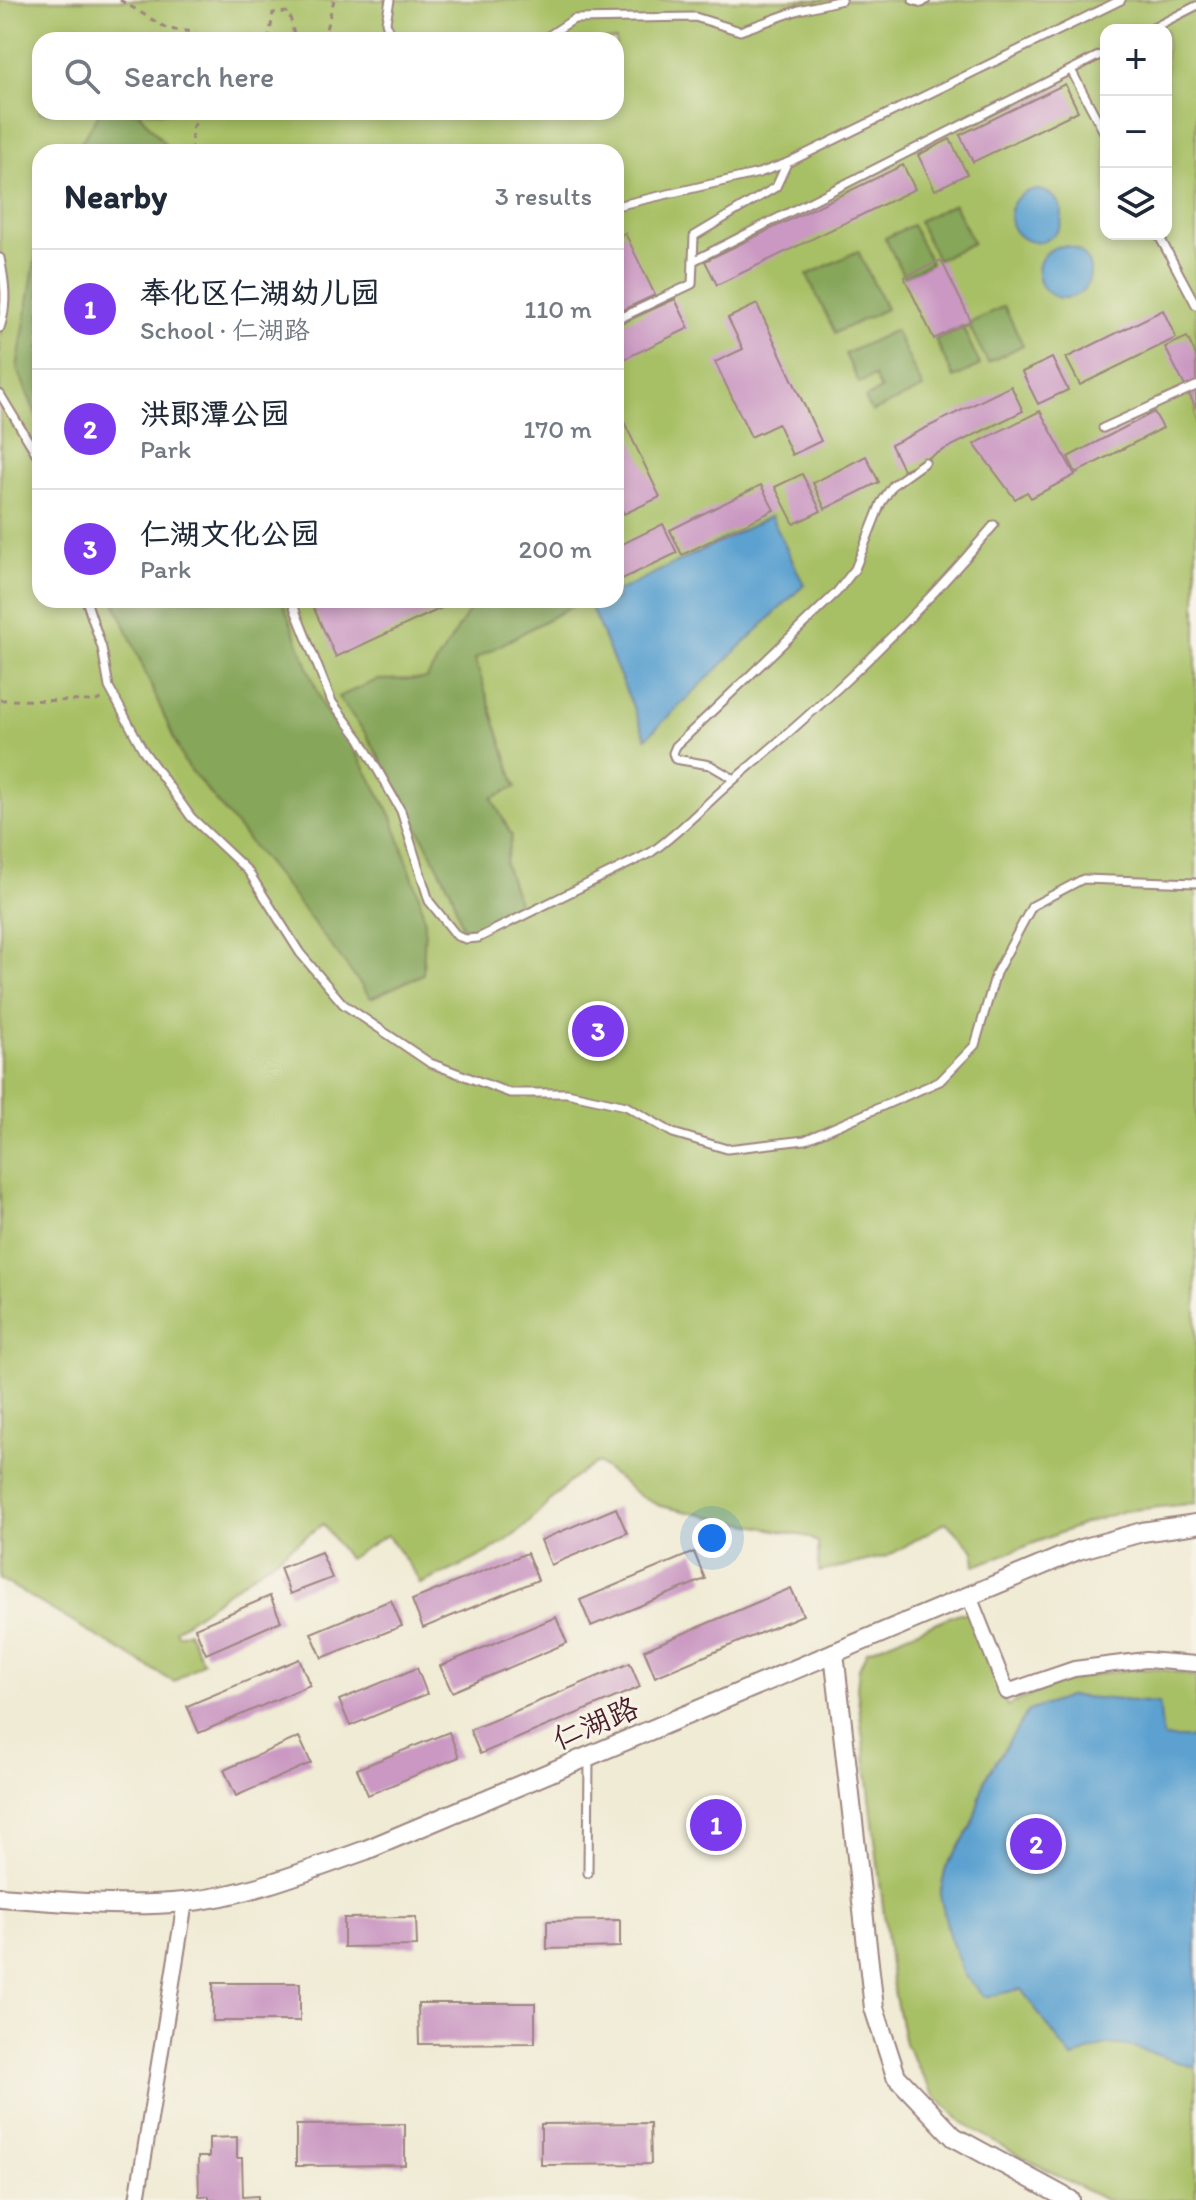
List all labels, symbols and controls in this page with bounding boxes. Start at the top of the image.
map controls [1100,24,1172,240]
button: + [1100,24,1172,96]
search box [32,32,624,120]
icon: search [60,54,104,98]
text: Search here [124,58,274,95]
button: − [1100,96,1172,168]
button: layers [1100,168,1172,240]
text: Nearby [64,176,167,217]
text: 3 results [495,180,592,212]
text: 奉化区仁湖幼儿园 [140,274,380,311]
text: 1 [84,293,96,325]
text: 110 m [524,293,592,325]
text: School · 仁湖路 [140,314,310,346]
text: 洪郎潭公园 [140,395,290,432]
text: 2 [83,413,97,445]
text: 170 m [523,413,592,445]
text: Park [140,433,191,465]
text: 仁湖文化公园 [140,515,320,552]
text: 3 [83,533,97,565]
text: 200 m [519,533,592,565]
text: Park [140,553,191,585]
pin: 3 [572,1001,624,1061]
your location [692,1518,732,1558]
street label: 仁湖路 [546,1688,644,1758]
pin: 1 [690,1795,742,1855]
pin: 2 [1010,1814,1062,1874]

